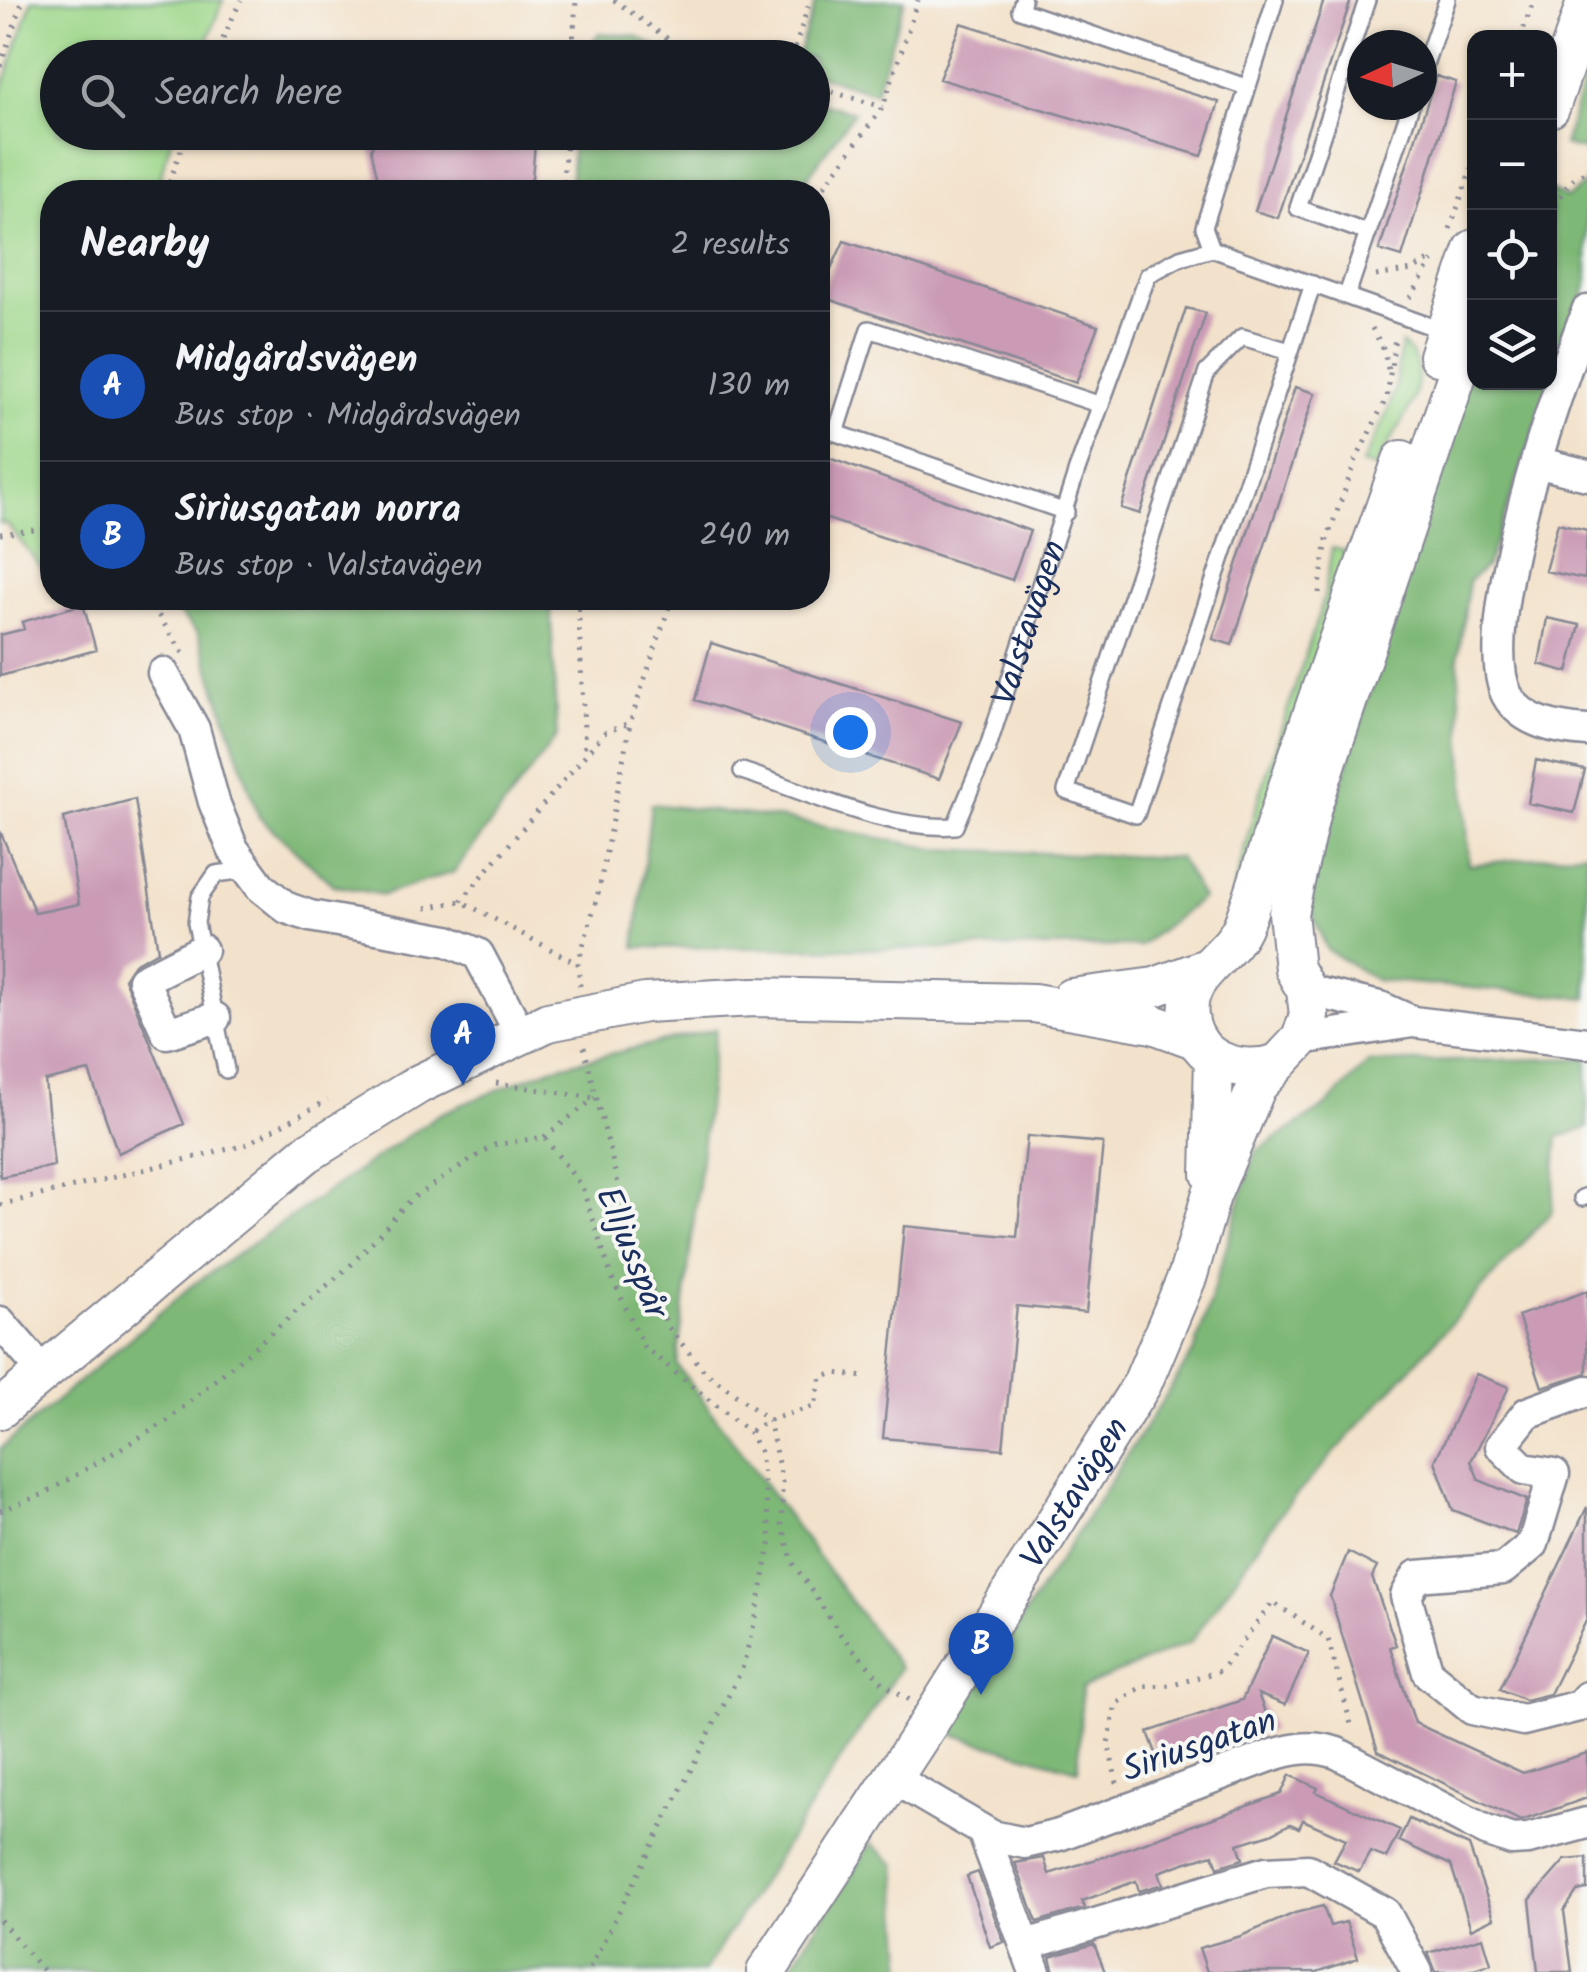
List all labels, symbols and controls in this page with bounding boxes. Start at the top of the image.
north arrow [1347,30,1437,120]
map controls [1467,30,1557,390]
button: + [1467,30,1557,120]
search box [40,40,830,150]
text: Search here [155,65,342,125]
icon: search [75,68,130,123]
button: − [1467,120,1557,210]
button: locate [1467,210,1557,300]
text: Nearby [80,212,209,279]
text: 2 results [671,220,790,271]
button: layers [1467,300,1557,390]
text: Midgårdsvägen [175,331,418,391]
text: A [102,361,123,412]
text: 130 m [707,361,790,412]
text: Bus stop · Midgårdsvägen [175,391,521,442]
text: Siriusgatan norra [175,481,461,541]
text: B [103,511,122,562]
text: 240 m [699,511,790,562]
street label: Valstavägen [978,533,1084,713]
text: Bus stop · Valstavägen [175,541,482,592]
your location [825,707,876,758]
pin: A [430,1002,496,1085]
street label: Elljusspår [578,1179,683,1330]
street label: Valstavägen [1007,1407,1146,1581]
pin: B [948,1612,1014,1695]
street label: Siriusgatan [1115,1694,1285,1799]

